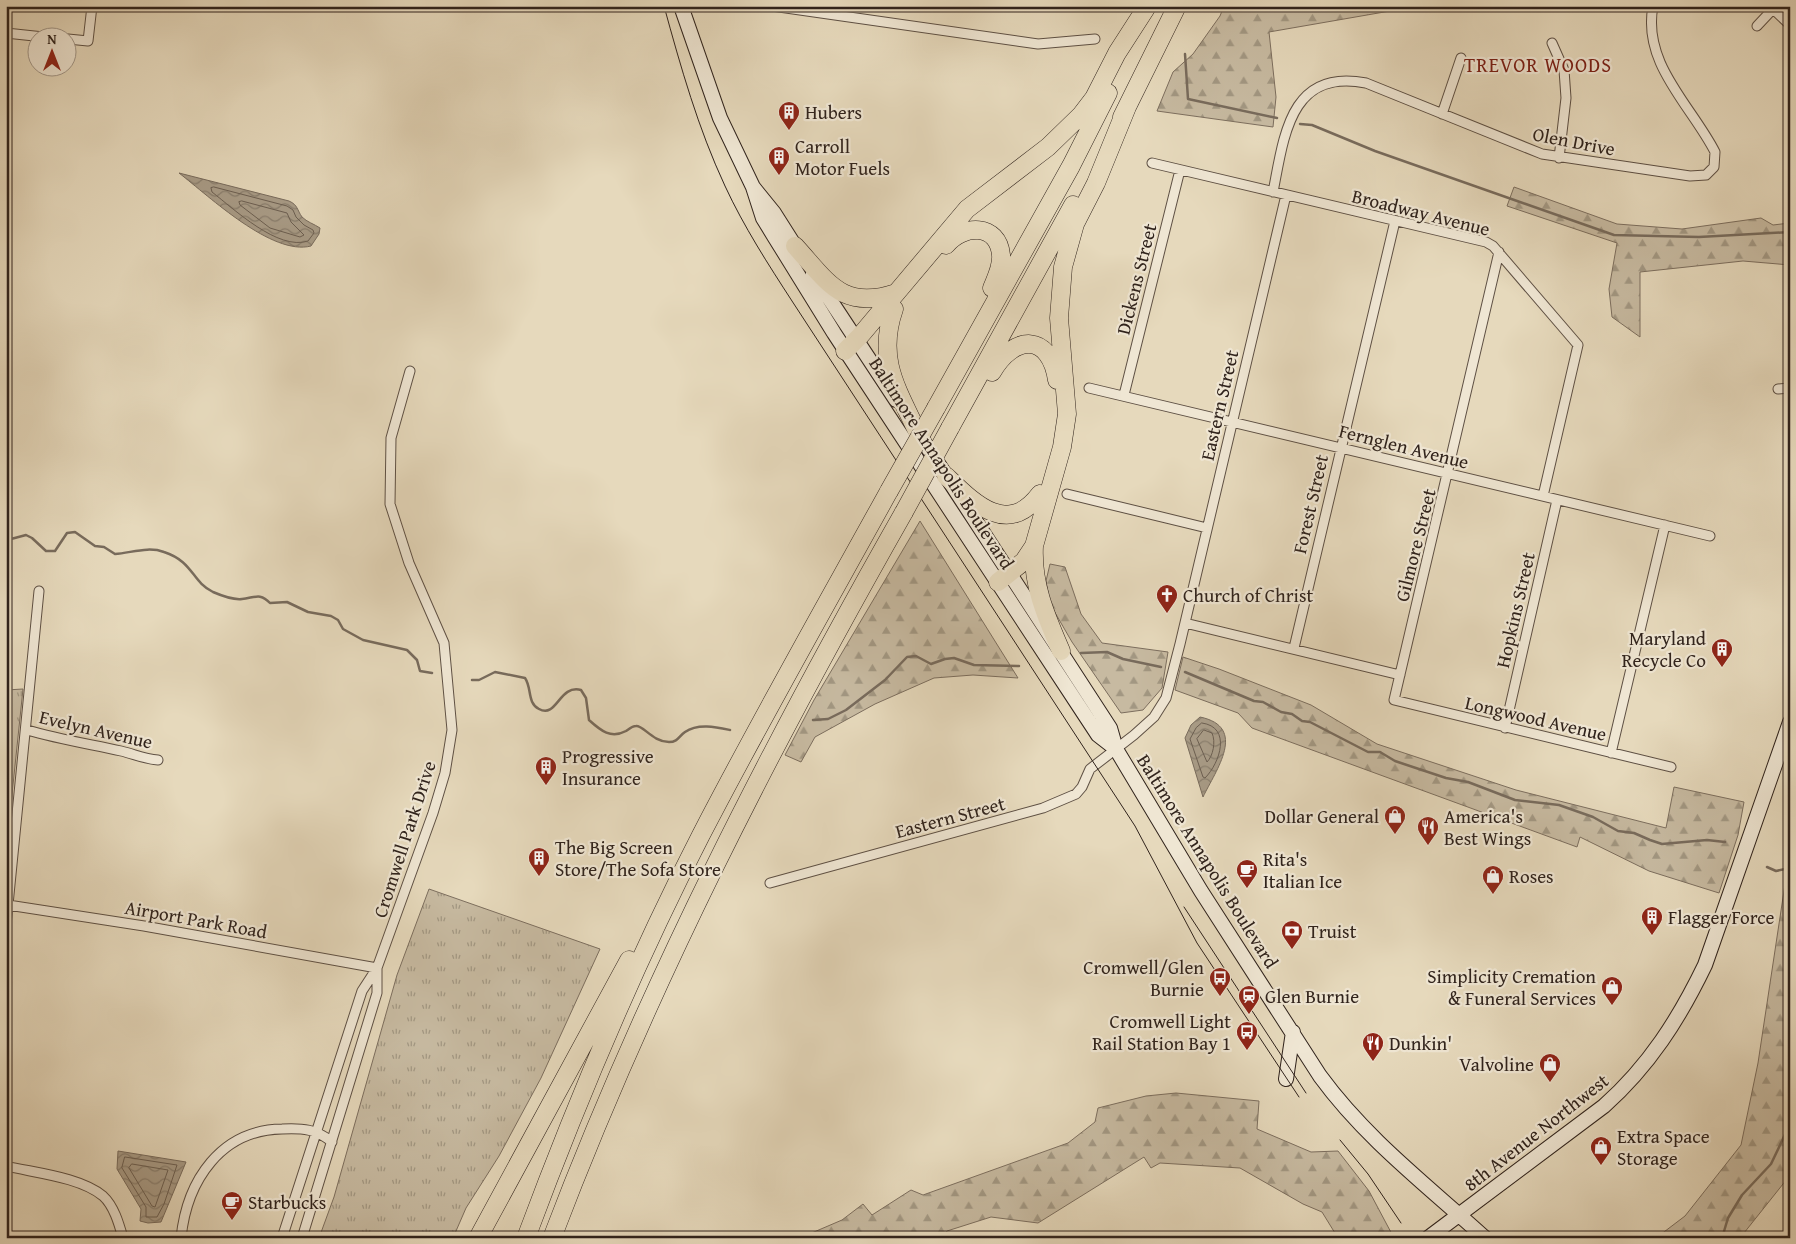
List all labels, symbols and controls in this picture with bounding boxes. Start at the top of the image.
north arrow [28,28,78,78]
text: N [47,29,57,49]
district label: TREVOR WOODS [1464,50,1612,79]
place label: Hubers [805,98,862,126]
building icon: Hubers [777,100,801,131]
street label: Olen Drive [1530,119,1618,163]
place label: Carroll Motor Fuels [795,132,890,182]
building icon: Carroll Motor Fuels [767,145,791,176]
street label: Broadway Avenue [1349,181,1493,243]
street label: Dickens Street [1109,220,1163,338]
street label: Eastern Street [1193,347,1245,463]
street label: Baltimore Annapolis Boulevard [863,351,1022,575]
street label: Fernglen Avenue [1336,416,1472,476]
street label: Forest Street [1285,451,1335,556]
street label: Gilmore Street [1387,485,1443,605]
street label: Hopkins Street [1488,549,1542,671]
place label: Church of Christ [1183,581,1313,609]
church icon: Church of Christ [1155,583,1179,614]
place label: Maryland Recycle Co [1622,624,1707,674]
building icon: Maryland Recycle Co [1710,637,1734,668]
street label: Longwood Avenue [1463,688,1610,748]
street label: Evelyn Avenue [37,702,156,756]
place label: Progressive Insurance [562,742,654,792]
street label: Baltimore Annapolis Boulevard [1130,748,1286,974]
building icon: Progressive Insurance [534,755,558,786]
street label: Cromwell Park Drive [365,757,443,921]
street label: Eastern Street [892,789,1008,845]
place label: Dollar General [1264,802,1379,830]
place label: America's Best Wings [1444,802,1531,852]
shop icon: Dollar General [1383,804,1407,835]
restaurant icon: America's Best Wings [1416,815,1440,846]
place label: The Big Screen Store/The Sofa Store [555,833,721,883]
place label: Rita's Italian Ice [1263,845,1342,895]
building icon: The Big Screen Store/The Sofa Store [527,846,551,877]
cafe icon: Rita's Italian Ice [1235,858,1259,889]
place label: Roses [1509,862,1554,890]
shop icon: Roses [1481,864,1505,895]
street label: Airport Park Road [123,893,270,945]
place label: Flagger Force [1668,903,1775,931]
building icon: Flagger Force [1640,905,1664,936]
place label: Truist [1308,917,1357,945]
bank icon: Truist [1280,919,1304,950]
place label: Cromwell/Glen Burnie [1083,953,1204,1003]
place label: Simplicity Cremation & Funeral Services [1427,962,1596,1012]
bus stop icon: Cromwell/Glen Burnie [1208,966,1232,997]
shop icon: Simplicity Cremation & Funeral Services [1600,975,1624,1006]
place label: Glen Burnie [1265,982,1359,1010]
station icon: Glen Burnie [1237,984,1261,1015]
place label: Cromwell Light Rail Station Bay 1 [1092,1007,1231,1057]
bus stop icon: Cromwell Light Rail Station Bay 1 [1235,1020,1259,1051]
place label: Dunkin' [1389,1029,1452,1057]
restaurant icon: Dunkin' [1361,1031,1385,1062]
place label: Valvoline [1459,1050,1534,1078]
shop icon: Valvoline [1538,1052,1562,1083]
street label: 8th Avenue Northwest [1458,1066,1615,1197]
place label: Extra Space Storage [1617,1122,1710,1172]
shop icon: Extra Space Storage [1589,1135,1613,1166]
place label: Starbucks [248,1188,326,1216]
cafe icon: Starbucks [220,1190,244,1221]

